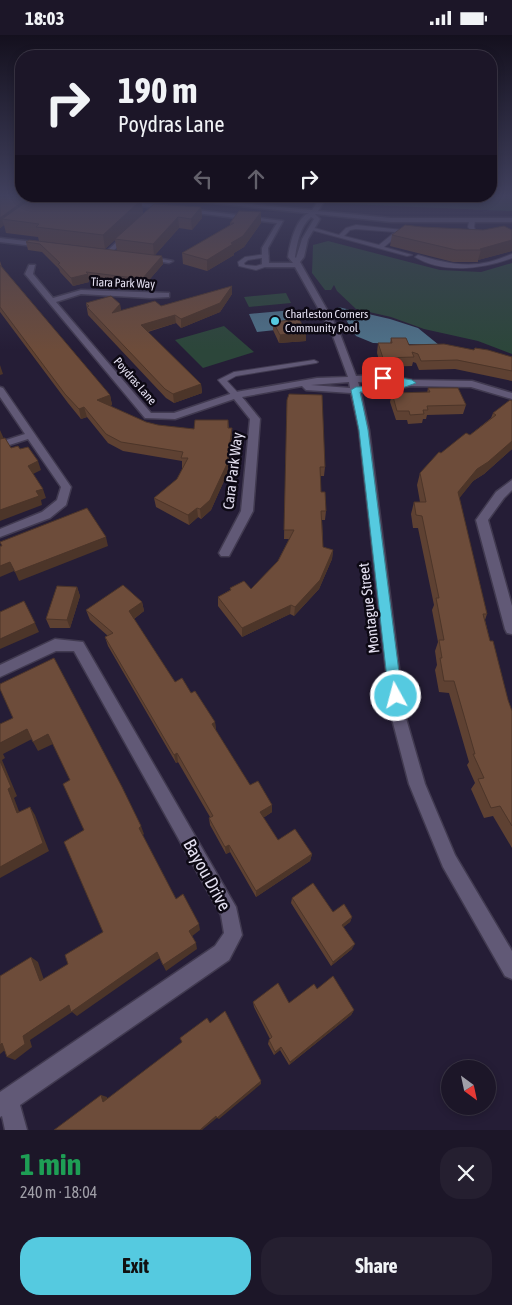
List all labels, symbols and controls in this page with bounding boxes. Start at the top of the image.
text: 18:03 [25,7,64,29]
icon: right [35,70,100,135]
text: 190 m [118,70,197,110]
text: Poydras Lane [118,111,224,137]
icon: left [189,165,217,193]
icon: ahead [242,165,270,193]
icon: right [295,165,323,193]
street label: Tiara Park Way [91,275,155,291]
place label: Charleston Corners Community Pool [285,307,368,335]
marker: Charleston Corners Community Pool [269,315,281,327]
street label: Poydras Lane [111,355,159,407]
pin [362,357,404,399]
icon: arrive [369,364,397,392]
street label: Cara Park Way [219,431,246,510]
street label: Montague Street [355,562,382,654]
position arrow [369,669,421,721]
street label: Bayou Drive [179,835,236,914]
north arrow [441,1060,496,1115]
map controls [441,1060,496,1115]
text: 1 min [20,1147,81,1181]
button: close [440,1147,492,1199]
text: 240 m · 18:04 [20,1183,97,1201]
button: Exit [20,1237,251,1295]
button: Share [261,1237,492,1295]

